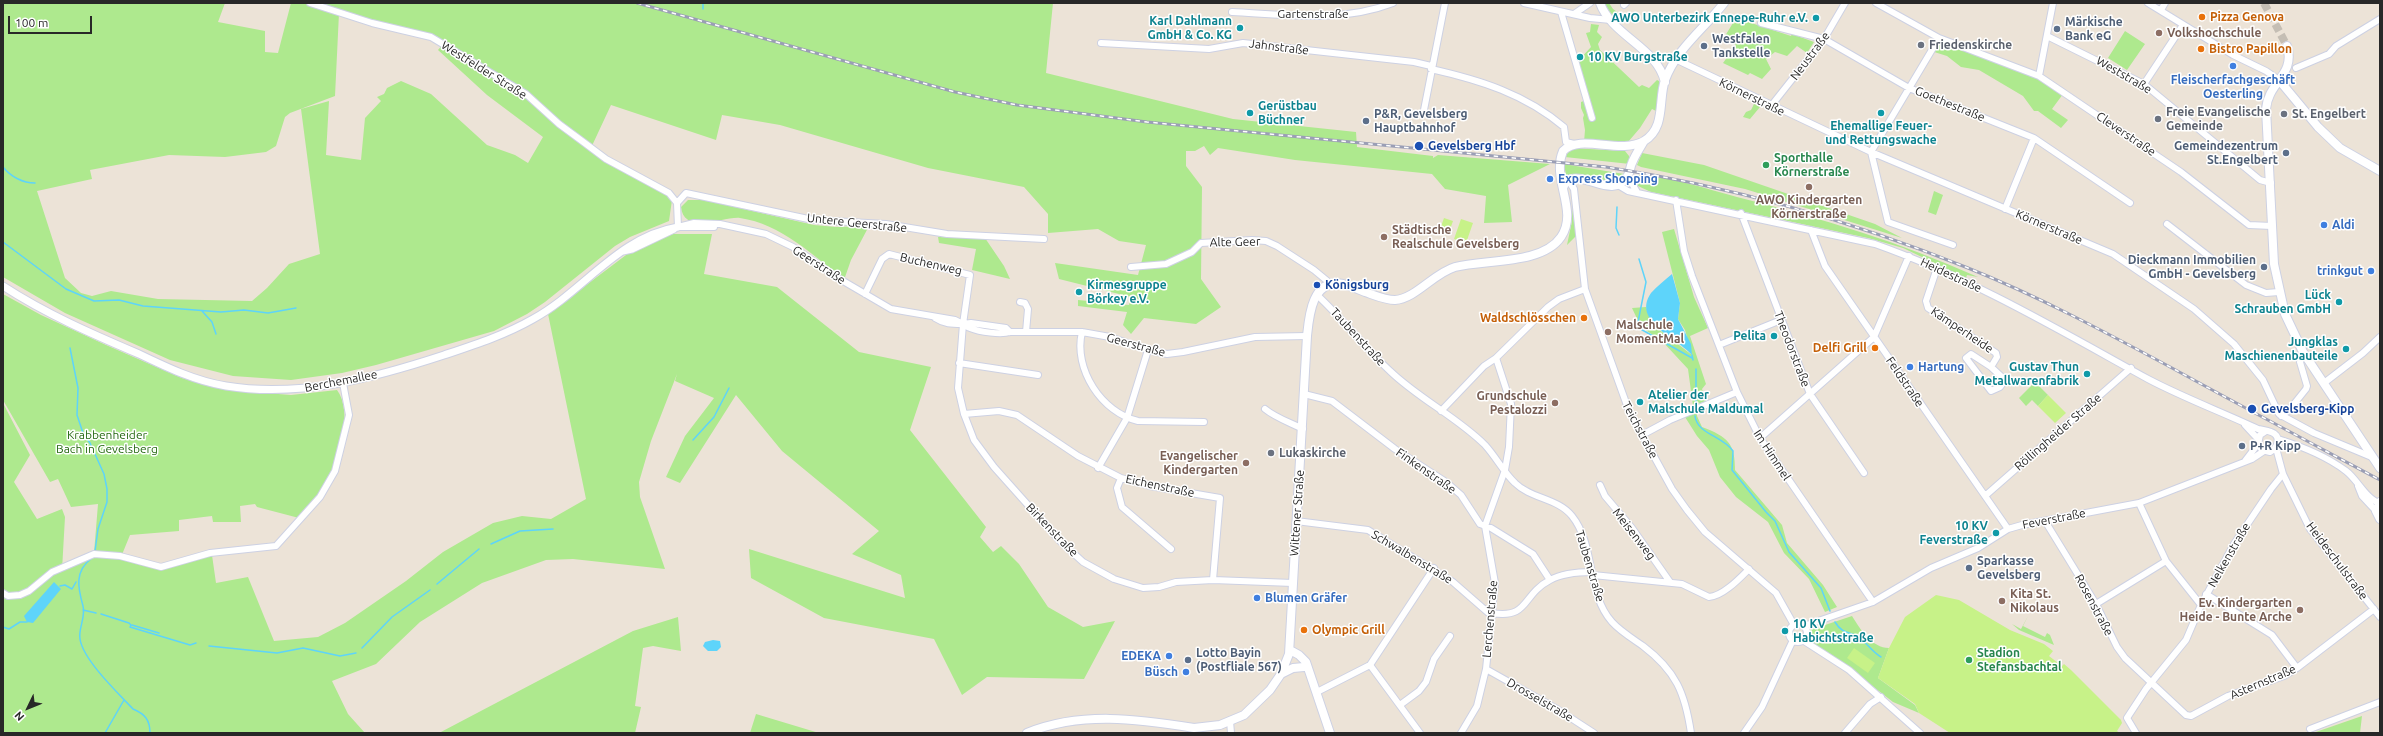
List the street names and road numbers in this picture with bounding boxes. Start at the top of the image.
street label: Gartenstraße [1277,7,1349,21]
street label: Neustraße [1787,29,1833,83]
street label: Jahnstraße [1248,36,1310,58]
street label: Westfelder Straße [439,38,529,102]
street label: Weststraße [2094,53,2154,97]
street label: Körnerstraße [1717,75,1787,119]
street label: Goethestraße [1913,83,1987,125]
street label: Cleverstraße [2094,109,2158,159]
street label: Körnerstraße [2013,206,2085,248]
street label: Untere Geerstraße [806,211,908,235]
street label: Alte Geer [1209,234,1261,250]
street label: Geerstraße [790,243,848,287]
street label: Buchenweg [899,250,963,278]
street label: Heidestraße [1918,255,1984,295]
street label: Kämperheide [1928,304,1996,356]
street label: Taubenstraße [1327,305,1389,369]
street label: Theodorstraße [1771,309,1813,389]
street label: Geerstraße [1105,330,1167,360]
street label: Feldstraße [1883,354,1927,410]
street label: Berchemallee [303,367,379,395]
street label: Röllingheider Straße [2012,390,2104,474]
street label: Teichstraße [1619,399,1661,461]
street label: Im Himmel [1750,427,1794,483]
street label: Finkenstraße [1393,445,1459,497]
street label: Wittener Straße [1287,469,1307,557]
street label: Eichenstraße [1124,472,1196,500]
street label: Birkenstraße [1023,500,1081,560]
street label: Meisenweg [1609,505,1659,563]
street label: Feverstraße [2021,506,2087,532]
street label: Heideschulstraße [2303,519,2371,603]
street label: Nelkenstraße [2205,520,2253,590]
street label: Schwalbenstraße [1369,527,1455,587]
street label: Taubenstraße [1572,528,1608,604]
street label: Rosenstraße [2072,572,2116,638]
street label: Lerchenstraße [1479,580,1501,658]
street label: Asternstraße [2228,662,2298,702]
street label: Drosselstraße [1504,675,1576,725]

